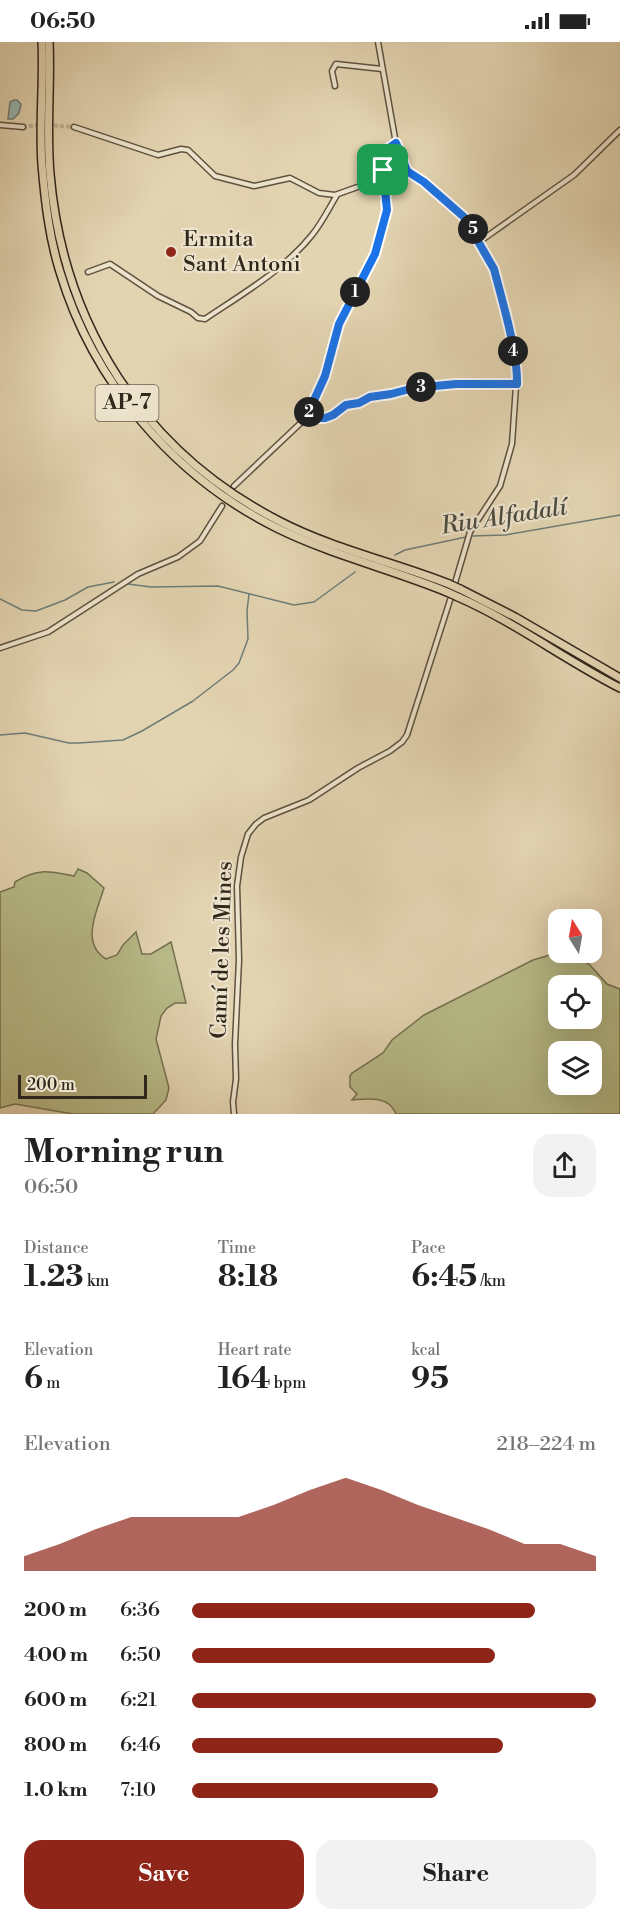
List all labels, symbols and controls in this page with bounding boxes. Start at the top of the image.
text: 06:50 [30,8,96,35]
pin [357,144,408,195]
icon: arrive [366,153,399,186]
pin: 5 [458,214,488,244]
text: 5 [468,219,478,239]
place label: Ermita Sant Antoni [183,226,301,278]
marker: Ermita Sant Antoni [164,245,178,259]
pin: 1 [340,277,370,307]
text: 1 [351,282,359,302]
pin: 4 [498,336,528,366]
text: 4 [508,341,518,361]
pin: 3 [406,372,436,402]
text: 3 [416,377,426,397]
road number: AP-7 [96,385,158,421]
pin: 2 [294,397,324,427]
text: 2 [304,402,314,422]
water label: Riu Alfadalí [438,492,572,542]
street label: Camí de les Mines [205,861,239,1039]
north arrow [548,909,602,963]
map controls [548,909,602,1095]
button: locate [548,975,602,1029]
button: layers [548,1041,602,1095]
scale bar [18,1072,147,1100]
text: 200 m [27,1075,75,1095]
text: Morning run [24,1132,224,1173]
button: share [533,1134,596,1197]
text: 06:50 [24,1175,78,1200]
text: Distance [24,1238,89,1258]
text: Time [218,1238,256,1258]
text: Pace [411,1238,446,1258]
text: 1.23 [24,1258,84,1296]
text: 8:18 [218,1258,278,1296]
text: 6:45 [411,1258,477,1296]
text: km [84,1271,109,1291]
text: /km [477,1271,506,1291]
text: Elevation [24,1340,93,1360]
text: Heart rate [218,1340,292,1360]
text: kcal [411,1340,440,1360]
text: 6 [24,1360,43,1398]
text: 164 [218,1360,271,1398]
text: 95 [411,1360,449,1398]
text: m [43,1373,60,1393]
text: bpm [271,1373,306,1393]
text: Elevation [24,1432,111,1457]
text: 218–224 m [497,1432,596,1457]
text: 200 m [24,1598,87,1623]
text: 6:36 [120,1598,160,1623]
text: 400 m [24,1643,88,1668]
text: 6:50 [120,1643,161,1668]
text: 600 m [24,1688,87,1713]
text: 6:21 [120,1688,157,1713]
text: 800 m [24,1733,87,1758]
text: 6:46 [120,1733,161,1758]
text: 1.0 km [24,1778,88,1803]
text: 7:10 [120,1778,156,1803]
button: Save [24,1840,304,1909]
button: Share [316,1840,596,1909]

